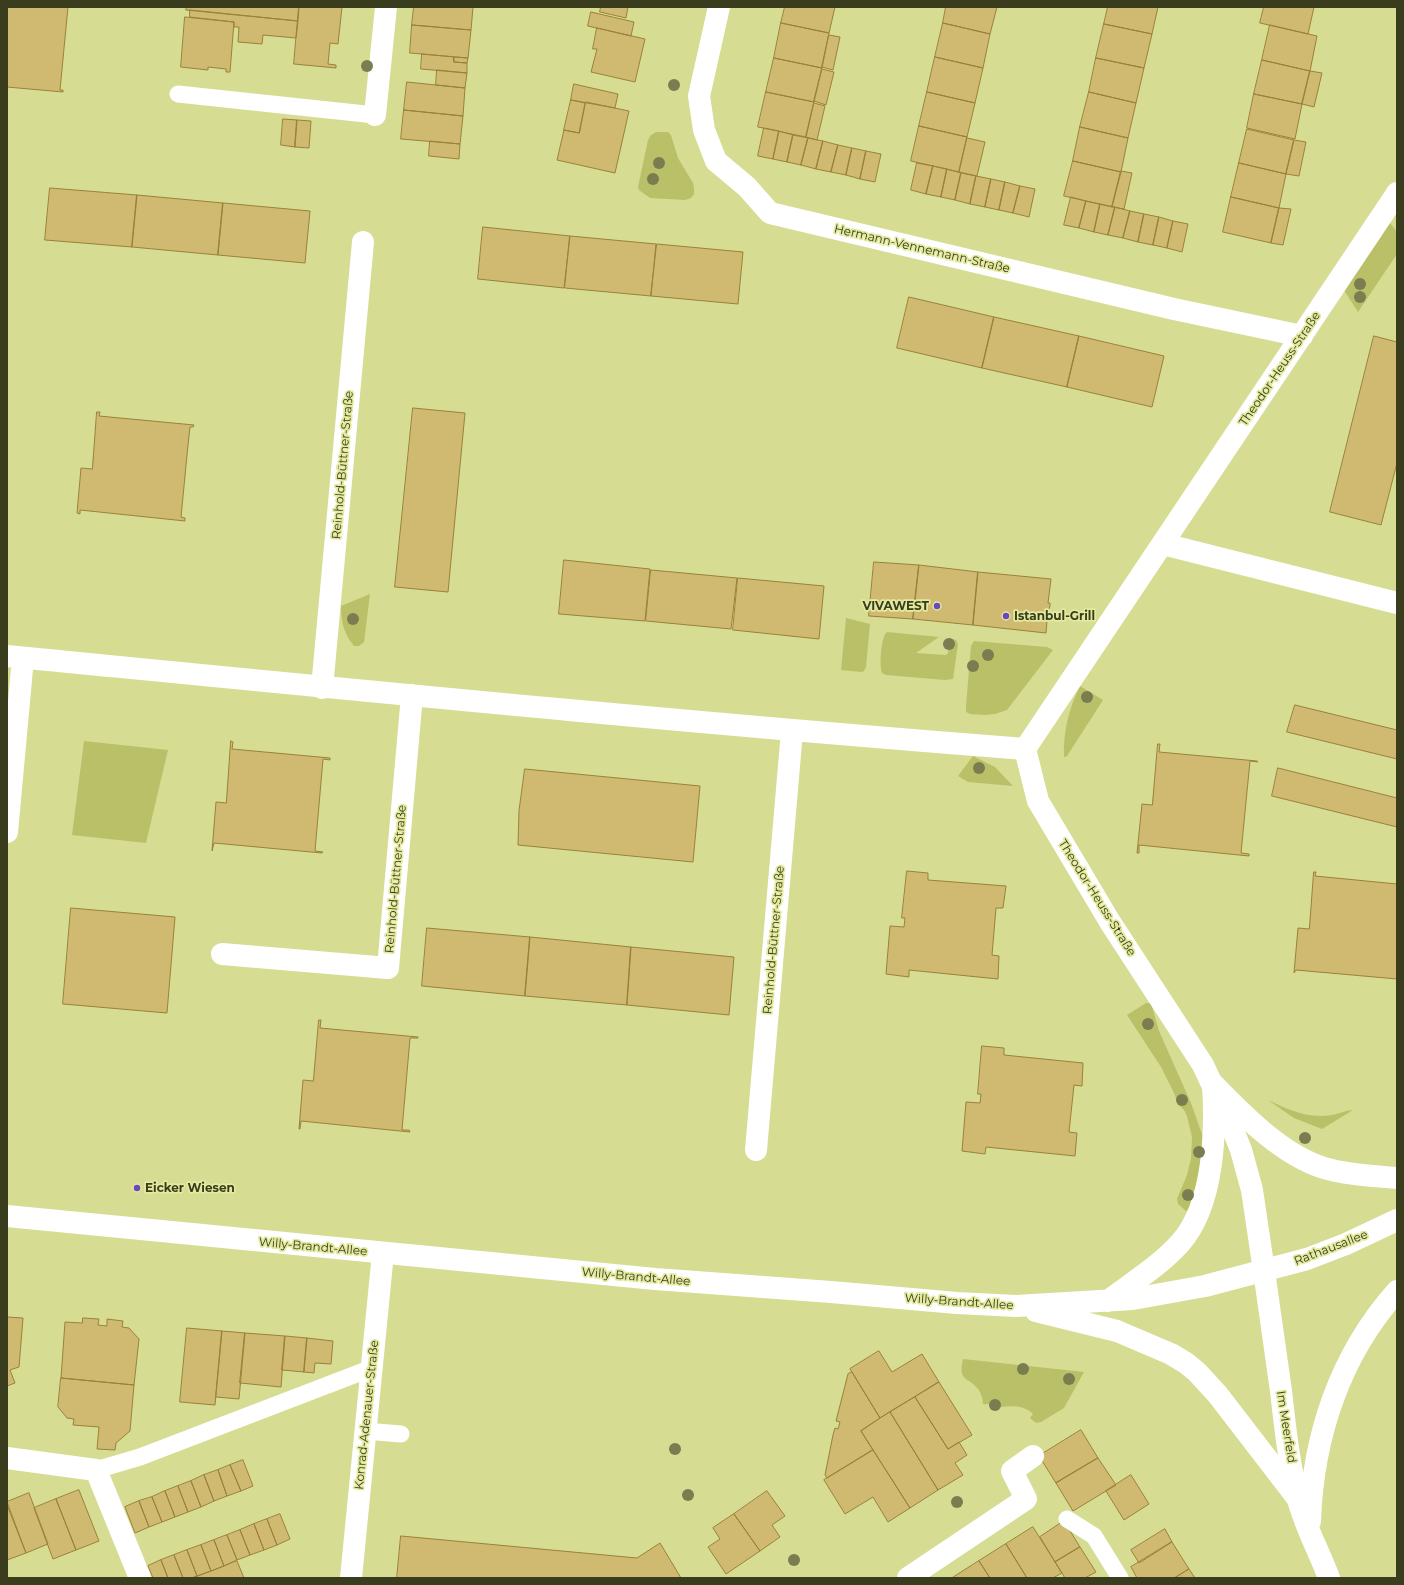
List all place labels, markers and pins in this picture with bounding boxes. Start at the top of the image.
place label: VIVAWEST [862,599,929,613]
marker: VIVAWEST [932,601,942,611]
place label: Istanbul-Grill [1014,609,1095,623]
marker: Istanbul-Grill [1001,611,1011,621]
place label: Eicker Wiesen [145,1181,235,1195]
marker: Eicker Wiesen [132,1183,142,1193]

